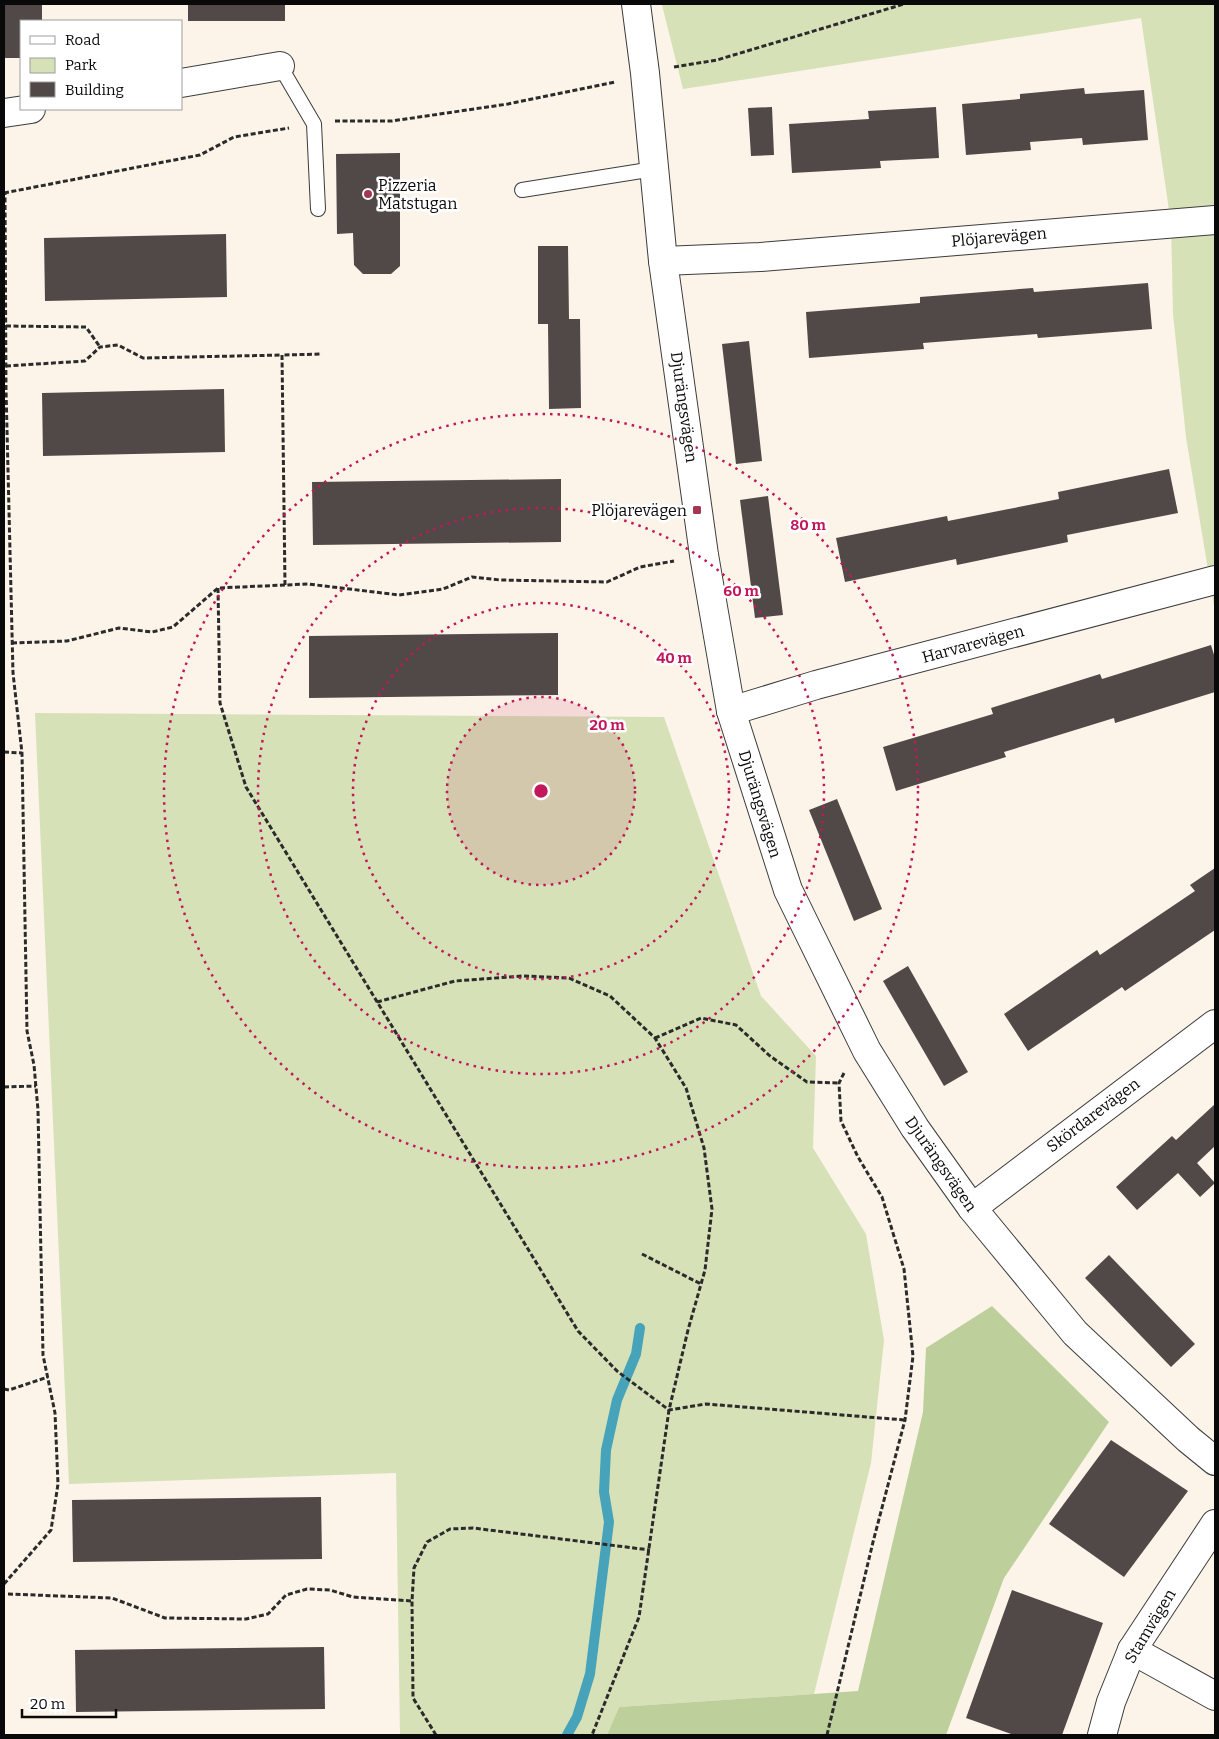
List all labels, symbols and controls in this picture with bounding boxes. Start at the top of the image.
legend [20,20,182,110]
text: Road [65,31,100,49]
text: Park [65,56,97,74]
text: Building [65,81,124,99]
place label: Pizzeria Matstugan [378,176,457,213]
marker: Pizzeria Matstugan [362,188,374,200]
street label: Plöjarevägen [950,223,1048,251]
street label: Djurängsvägen [667,350,701,464]
place label: Plöjarevägen [591,501,687,520]
marker: Plöjarevägen [691,504,703,516]
text: 80 m [790,516,826,534]
text: 60 m [723,582,759,600]
street label: Harvarevägen [920,621,1026,667]
text: 40 m [656,649,693,667]
text: 20 m [590,716,625,734]
street label: Djurängsvägen [735,748,785,860]
centre of rings [532,782,550,800]
street label: Skördarevägen [1043,1074,1143,1156]
street label: Djurängsvägen [901,1113,981,1215]
street label: Stamvägen [1120,1585,1180,1667]
scale bar [22,1686,116,1718]
text: 20 m [30,1695,66,1713]

